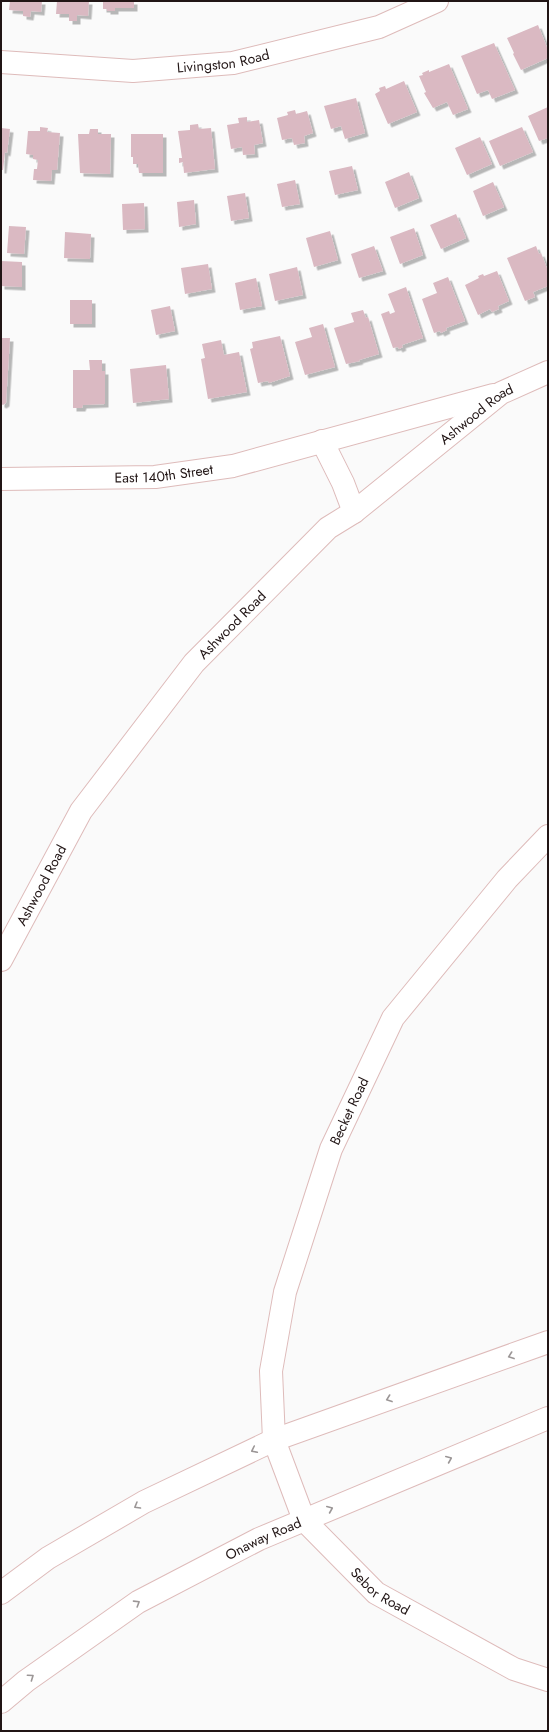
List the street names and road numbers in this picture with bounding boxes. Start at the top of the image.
street label: Livingston Road [176,44,271,77]
street label: Ashwood Road [435,379,516,449]
street label: East 140th Street [114,459,215,488]
street label: Ashwood Road [193,586,270,664]
street label: Ashwood Road [11,841,71,929]
street label: Becket Road [325,1074,373,1148]
street label: Onaway Road [222,1512,304,1565]
street label: Sebor Road [346,1563,413,1620]

